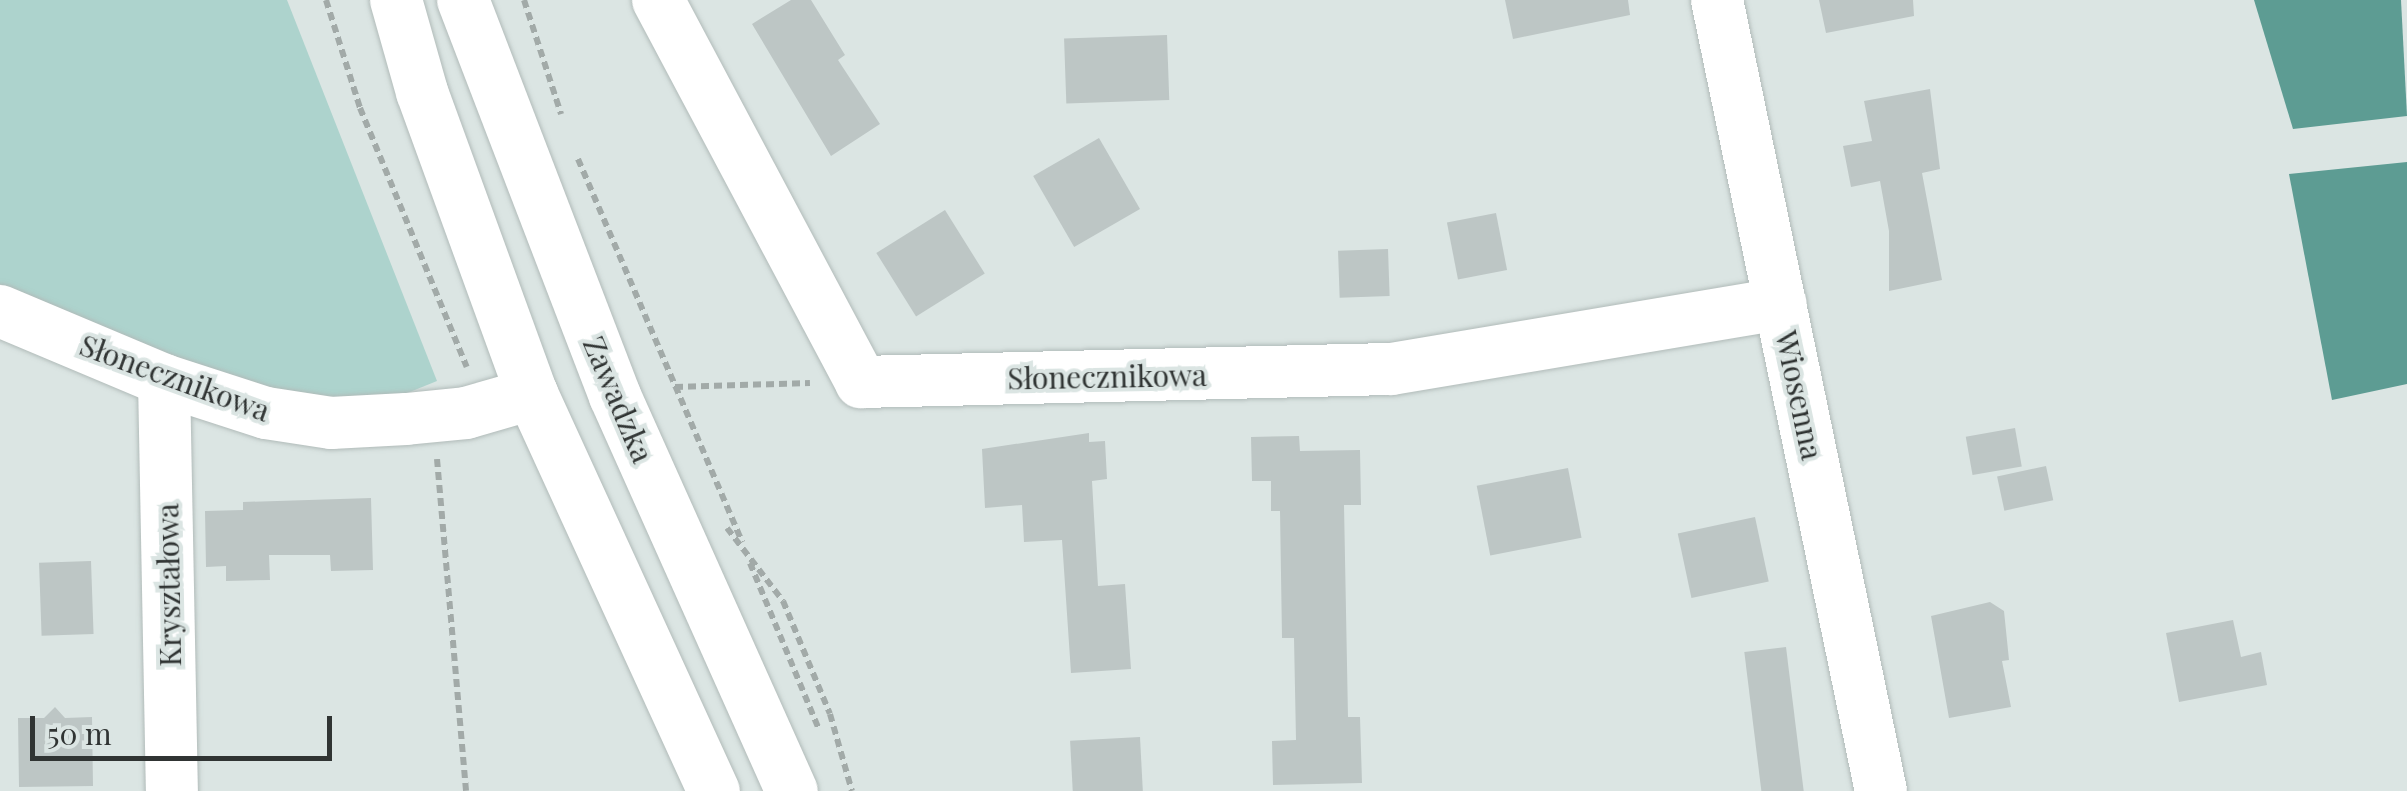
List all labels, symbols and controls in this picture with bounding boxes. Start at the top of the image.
street label: Słonecznikowa [75,326,275,428]
street label: Wiosenna [1769,327,1831,463]
street label: Zawadzka [576,331,662,467]
street label: Słonecznikowa [1007,356,1207,396]
street label: Kryształowa [149,503,187,667]
scale bar [35,696,338,758]
text: 50 m [47,713,112,753]

